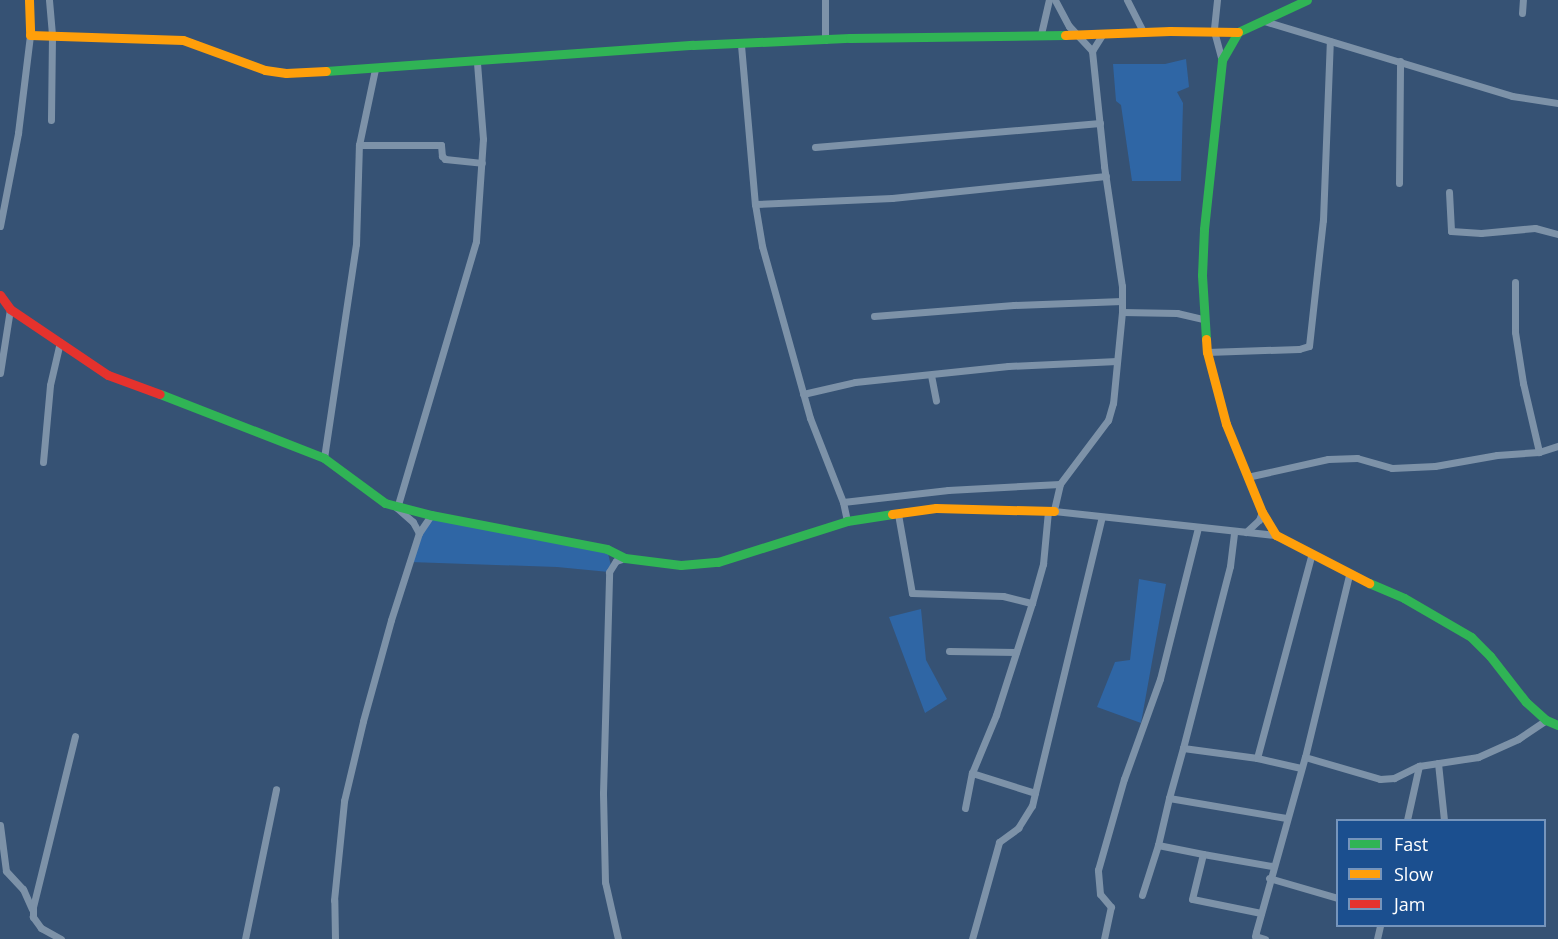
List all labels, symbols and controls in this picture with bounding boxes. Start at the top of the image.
legend [1336,819,1546,927]
text: Fast [1394,832,1428,856]
text: Slow [1394,862,1433,886]
text: Jam [1394,892,1426,916]

